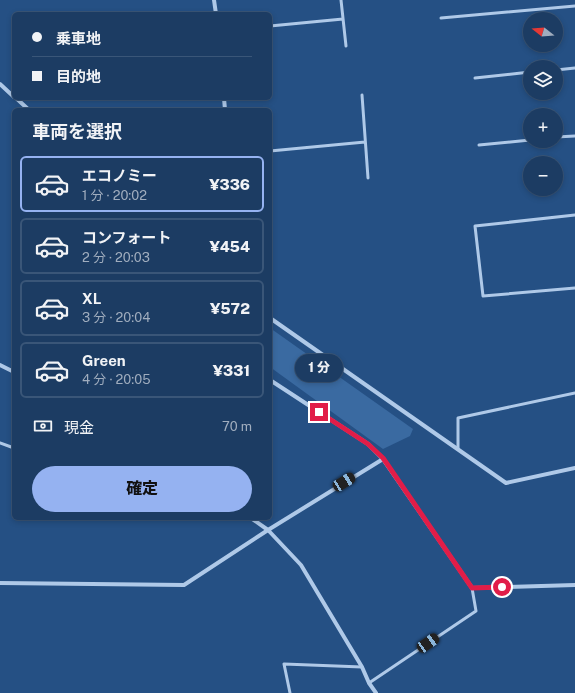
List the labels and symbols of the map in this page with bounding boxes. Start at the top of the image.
north arrow [523,12,563,52]
callout: 1 分 [295,354,343,382]
route end [310,403,328,421]
car [331,471,357,493]
route start [493,578,511,596]
car [415,631,441,655]

